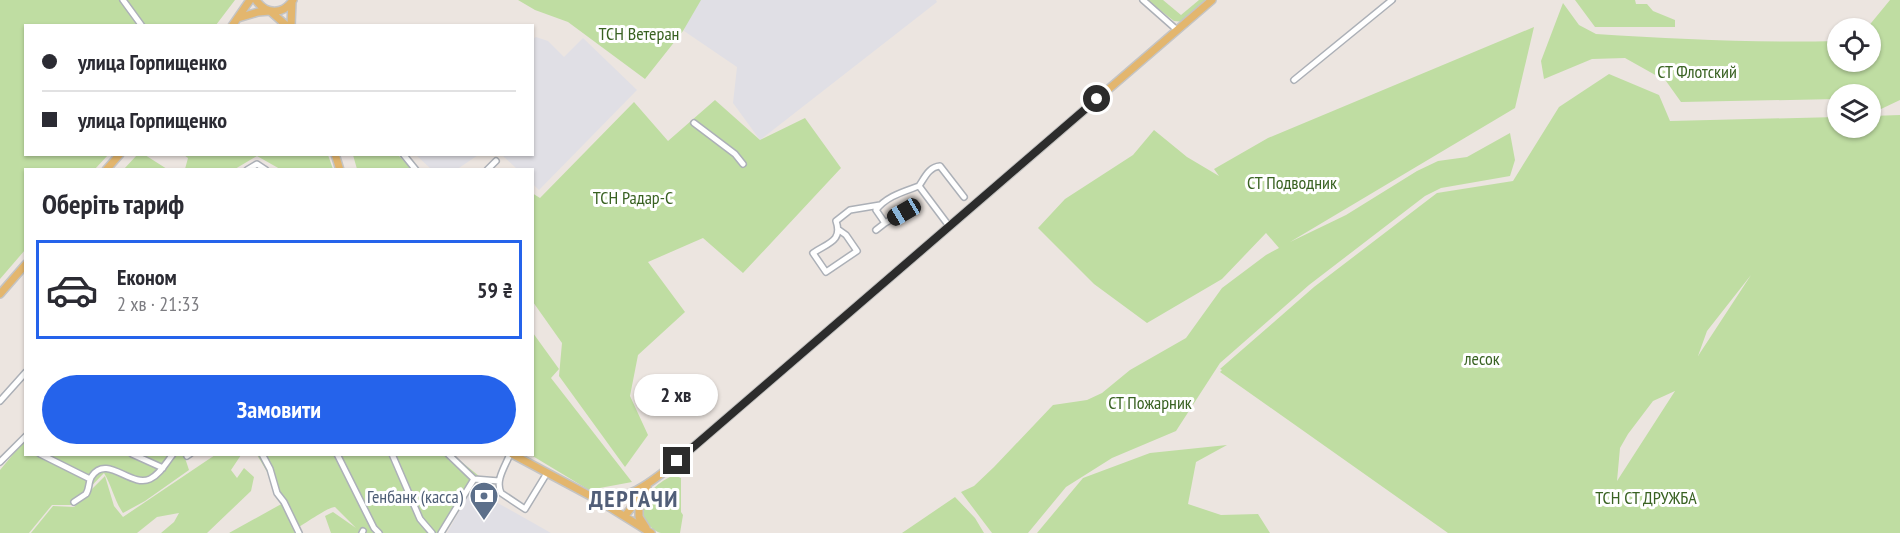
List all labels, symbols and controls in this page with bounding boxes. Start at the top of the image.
map controls [1827,18,1881,138]
button: locate [1827,18,1881,72]
park label: ТСН Ветеран [599,22,679,45]
text: улица Горпищенко [78,48,227,76]
park label: СТ Флотский [1657,60,1737,83]
button: layers [1827,84,1881,138]
route start [1083,85,1110,112]
text: улица Горпищенко [78,106,227,134]
park label: СТ Подводник [1247,171,1337,194]
park label: ТСН Радар-С [593,186,673,209]
text: Оберіть тариф [42,187,184,221]
car [884,195,924,229]
icon: car [45,263,99,317]
text: Економ [117,263,177,291]
text: 59 ₴ [477,276,513,304]
text: 2 хв · 21:33 [117,291,199,317]
park label: лесок [1463,347,1500,370]
callout: 2 хв [635,374,719,416]
button: Замовити [42,375,516,444]
text: 2 хв [661,382,691,408]
park label: СТ Пожарник [1108,391,1192,414]
route end [663,447,690,474]
bank icon: Генбанк (касса) [468,480,500,522]
district label: ДЕРГАЧИ [589,483,679,514]
place label: Генбанк (касса) [367,485,464,508]
park label: ТСН СТ ДРУЖБА [1595,486,1697,509]

